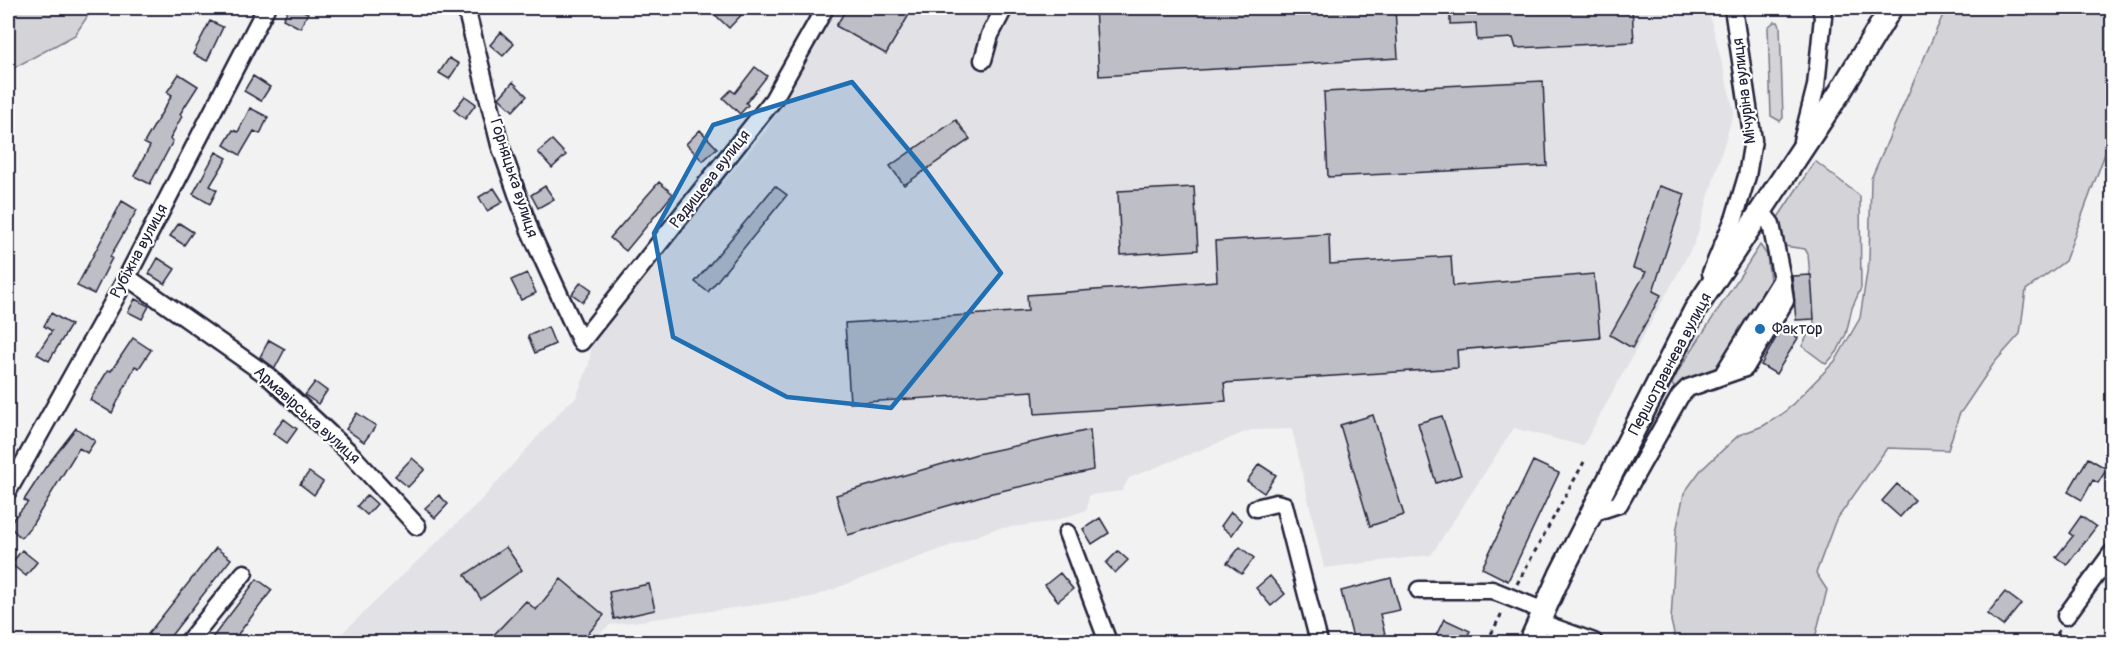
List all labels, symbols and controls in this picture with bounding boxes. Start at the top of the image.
street label: Мічуріна вулиця [1728,37,1760,145]
street label: Горняцька вулиця [485,116,543,240]
street label: Радищева вулиця [665,126,755,232]
street label: Рубіжна вулиця [106,201,172,301]
street label: Першотравнева вулиця [1624,289,1716,439]
place label: Фактор [1772,319,1823,339]
marker: Фактор [1753,322,1767,336]
street label: Армавірська вулиця [250,362,364,468]

